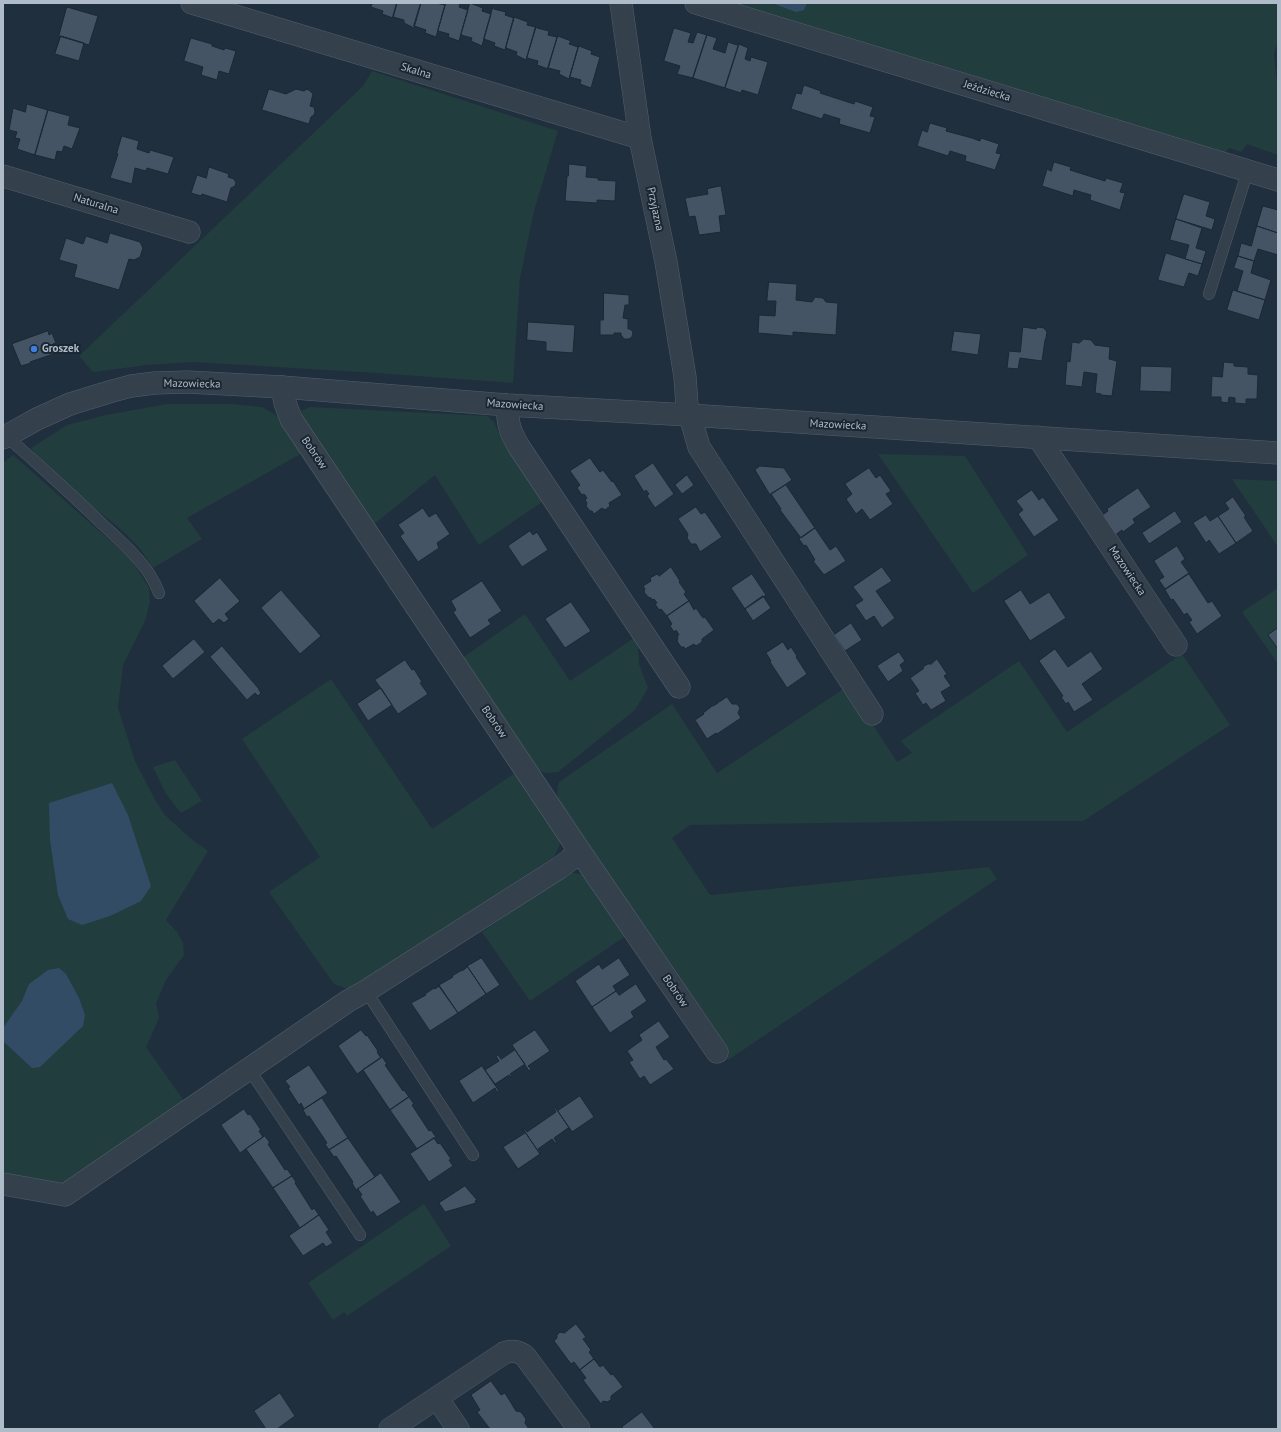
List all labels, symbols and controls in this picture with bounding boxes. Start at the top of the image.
street label: Skalna [399,60,433,82]
street label: Jeździecka [962,78,1012,104]
street label: Przyjazna [644,186,666,232]
street label: Naturalna [72,191,120,217]
place label: Groszek [42,342,79,356]
marker: Groszek [29,344,39,354]
street label: Mazowiecka [163,377,221,391]
street label: Mazowiecka [486,396,544,414]
street label: Mazowiecka [809,417,867,433]
street label: Bobrów [299,434,329,472]
street label: Mazowiecka [1106,544,1148,598]
street label: Bobrów [479,703,509,741]
street label: Bobrów [660,972,690,1010]

